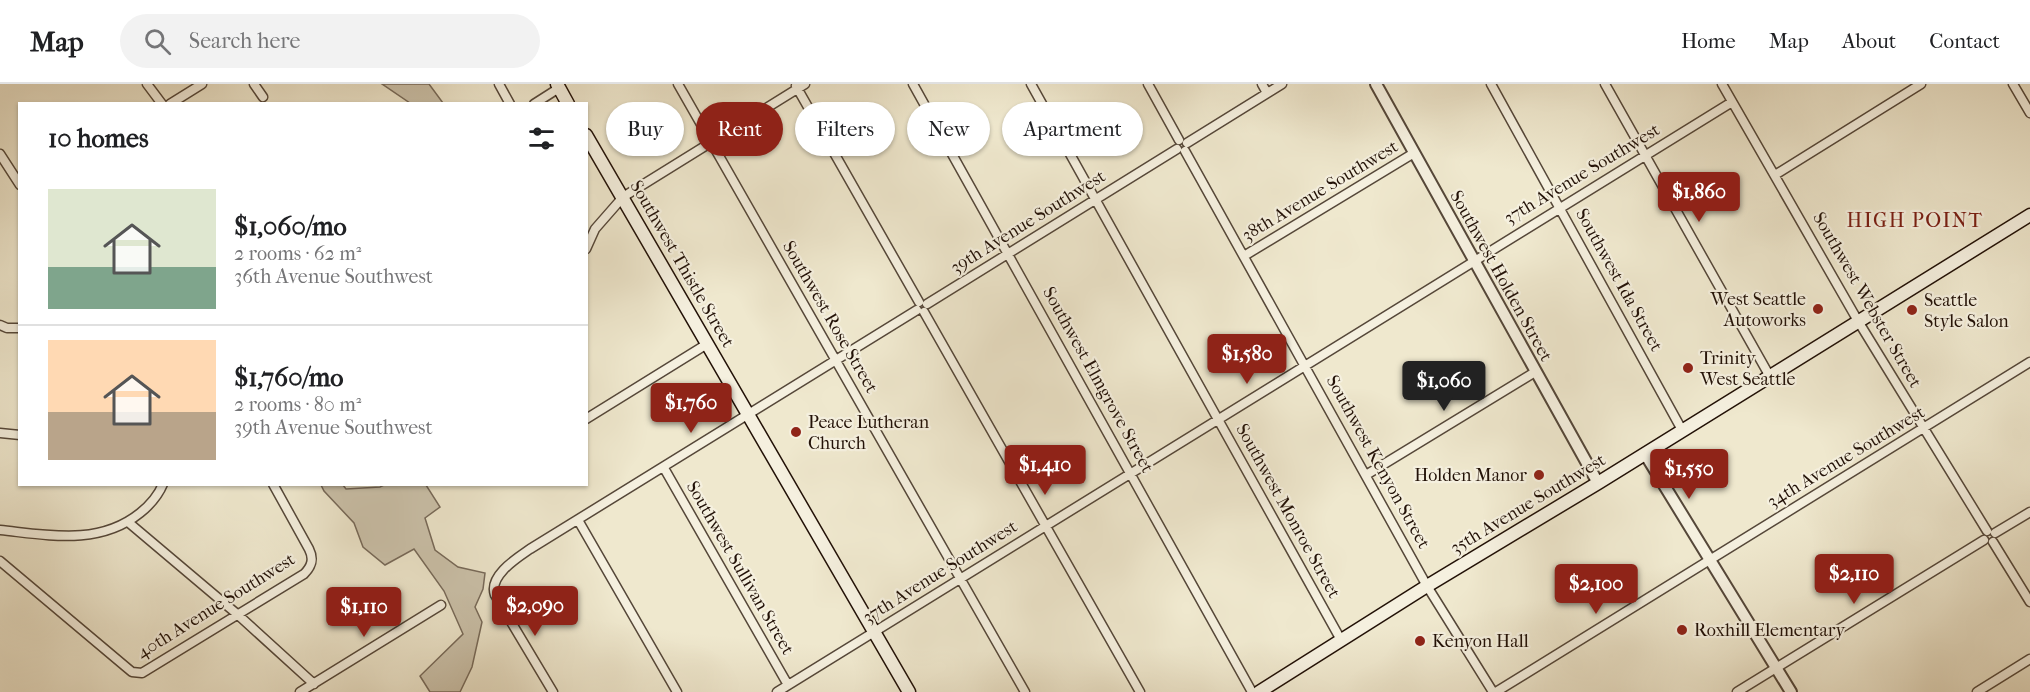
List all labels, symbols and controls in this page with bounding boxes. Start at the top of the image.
search box [120,14,540,68]
text: Map [30,25,84,58]
icon: search [141,25,174,58]
text: Search here [189,28,300,54]
text: Home [1681,29,1736,53]
text: Map [1769,29,1809,53]
text: About [1842,29,1896,53]
text: Contact [1929,29,2000,53]
chip: Buy [606,102,684,156]
chip: Rent [696,102,783,156]
chip: Filters [795,102,895,156]
chip: New [907,102,990,156]
chip: Apartment [1002,102,1143,156]
street label: 37th Avenue Southwest [1500,119,1664,229]
icon: filters [525,122,558,155]
text: 10 homes [48,123,149,154]
street label: 38th Avenue Southwest [1238,136,1402,246]
street label: 39th Avenue Southwest [947,165,1110,278]
pin: $1,860 [1650,172,1748,223]
street label: Southwest Thistle Street [626,177,739,352]
text: $1,860 [1672,180,1726,203]
street label: Southwest Holden Street [1445,187,1557,365]
street label: Southwest Ida Street [1571,205,1667,355]
street label: Southwest Webster Street [1808,208,1926,392]
district label: HIGH POINT [1847,209,1983,232]
text: $1,060/mo [234,211,347,242]
icon: home [96,213,168,285]
street label: Southwest Rose Street [778,237,882,397]
text: 2 rooms · 62 m² [234,242,361,265]
text: 36th Avenue Southwest [234,265,433,288]
street label: Southwest Elmgrove Street [1038,283,1158,477]
place label: West Seattle Autoworks [1710,289,1806,331]
place label: Seattle Style Salon [1924,290,2009,332]
marker: West Seattle Autoworks [1811,302,1825,316]
marker: Seattle Style Salon [1905,303,1919,317]
pin: $1,580 [1198,334,1296,385]
text: $1,580 [1221,342,1273,365]
place label: Trinity West Seattle [1699,348,1796,390]
pin: $1,060 [1395,361,1493,412]
marker: Trinity West Seattle [1681,361,1695,375]
text: $1,760/mo [234,362,344,393]
icon: home [96,364,168,436]
text: $1,060 [1416,369,1472,392]
street label: Southwest Kenyon Street [1322,372,1435,553]
pin: $1,760 [642,383,740,434]
text: $1,760 [665,391,717,414]
text: 2 rooms · 80 m² [234,393,361,416]
street label: 34th Avenue Southwest [1763,401,1929,512]
place label: Peace Lutheran Church [808,412,930,454]
text: 39th Avenue Southwest [234,416,433,439]
street label: Southwest Monroe Street [1231,420,1345,602]
marker: Peace Lutheran Church [789,425,803,439]
pin: $1,410 [996,445,1094,496]
street label: 35th Avenue Southwest [1447,449,1610,559]
pin: $1,550 [1640,449,1738,500]
text: $1,410 [1019,453,1071,476]
text: $1,550 [1664,457,1714,480]
place label: Holden Manor [1414,465,1527,486]
marker: Holden Manor [1532,468,1546,482]
street label: Southwest Sullivan Street [682,478,799,659]
street label: 37th Avenue Southwest [859,516,1022,628]
street label: 40th Avenue Southwest [133,548,299,663]
pin: $2,110 [1805,554,1903,605]
text: $2,110 [1829,562,1879,585]
pin: $2,100 [1547,564,1645,615]
text: $2,100 [1569,572,1623,595]
pin: $2,090 [486,586,584,637]
pin: $1,110 [315,587,413,638]
text: $2,090 [506,594,564,617]
text: $1,110 [340,595,388,618]
place label: Roxhill Elementary [1694,620,1846,641]
marker: Roxhill Elementary [1675,623,1689,637]
place label: Kenyon Hall [1432,631,1529,652]
marker: Kenyon Hall [1413,634,1427,648]

